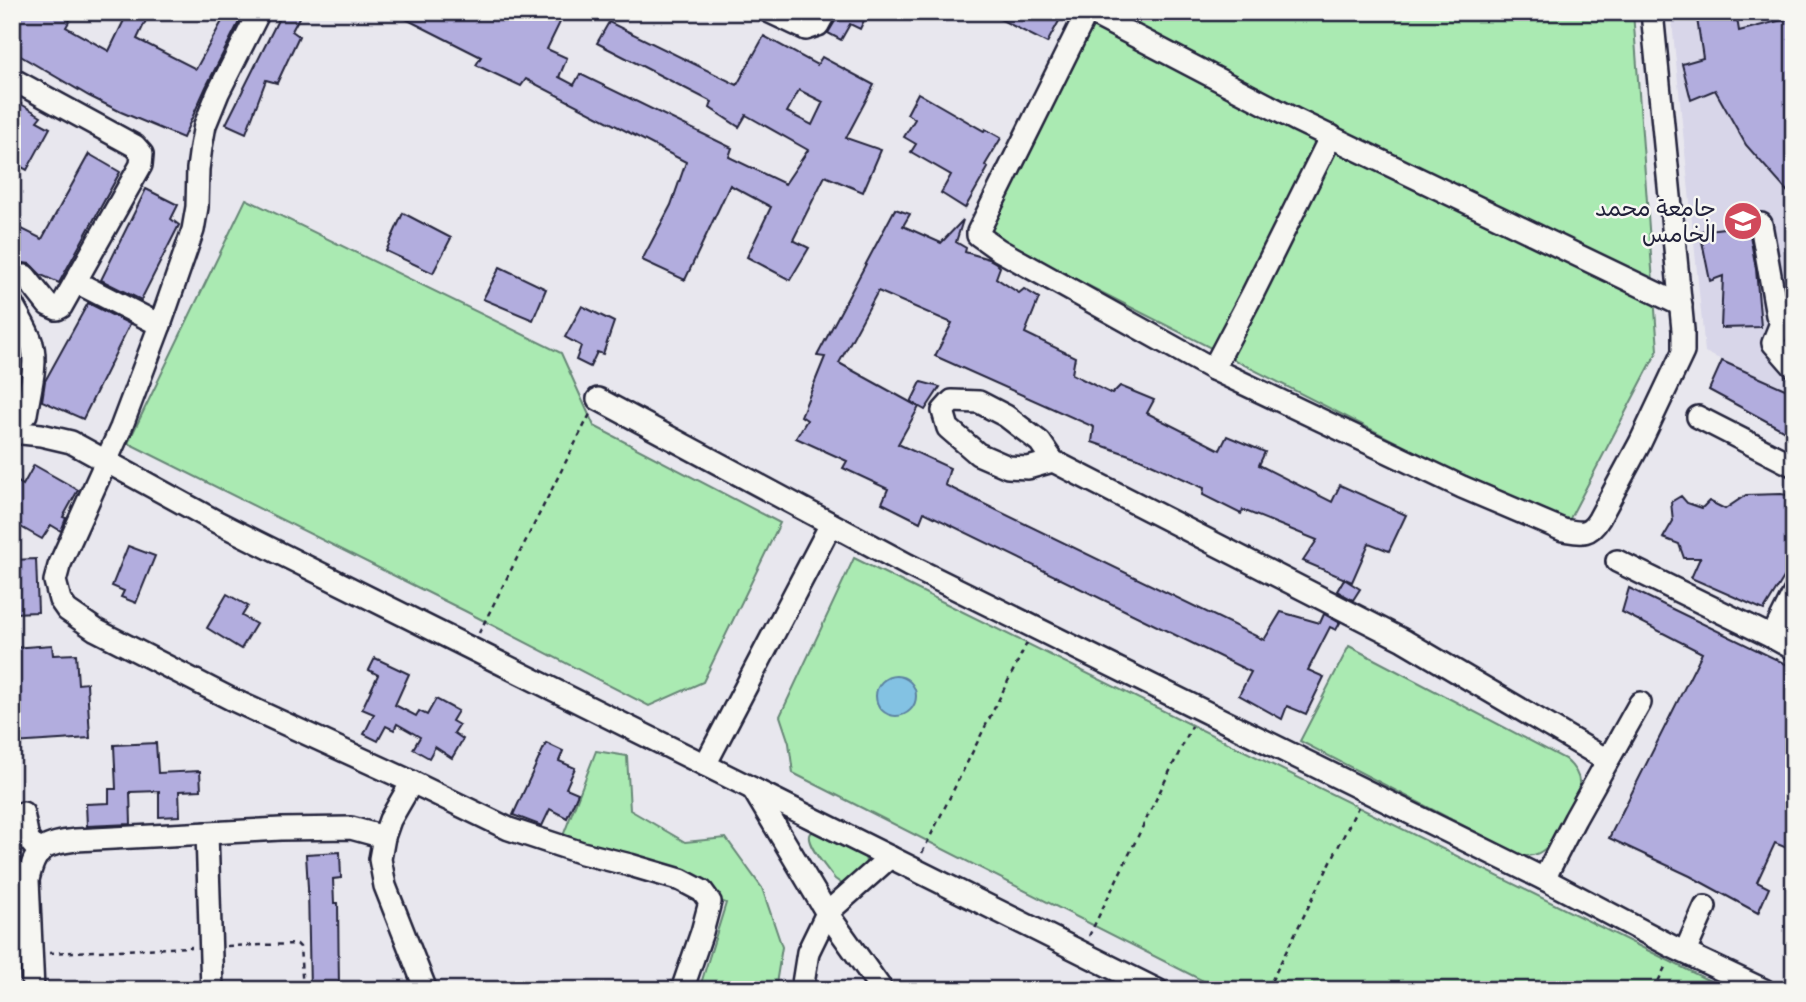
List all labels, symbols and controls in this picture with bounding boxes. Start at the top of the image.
place label: جامعة محمد الخامس [1595,194,1716,253]
school or university icon: جامعة محمد الخامس [1722,200,1764,242]

